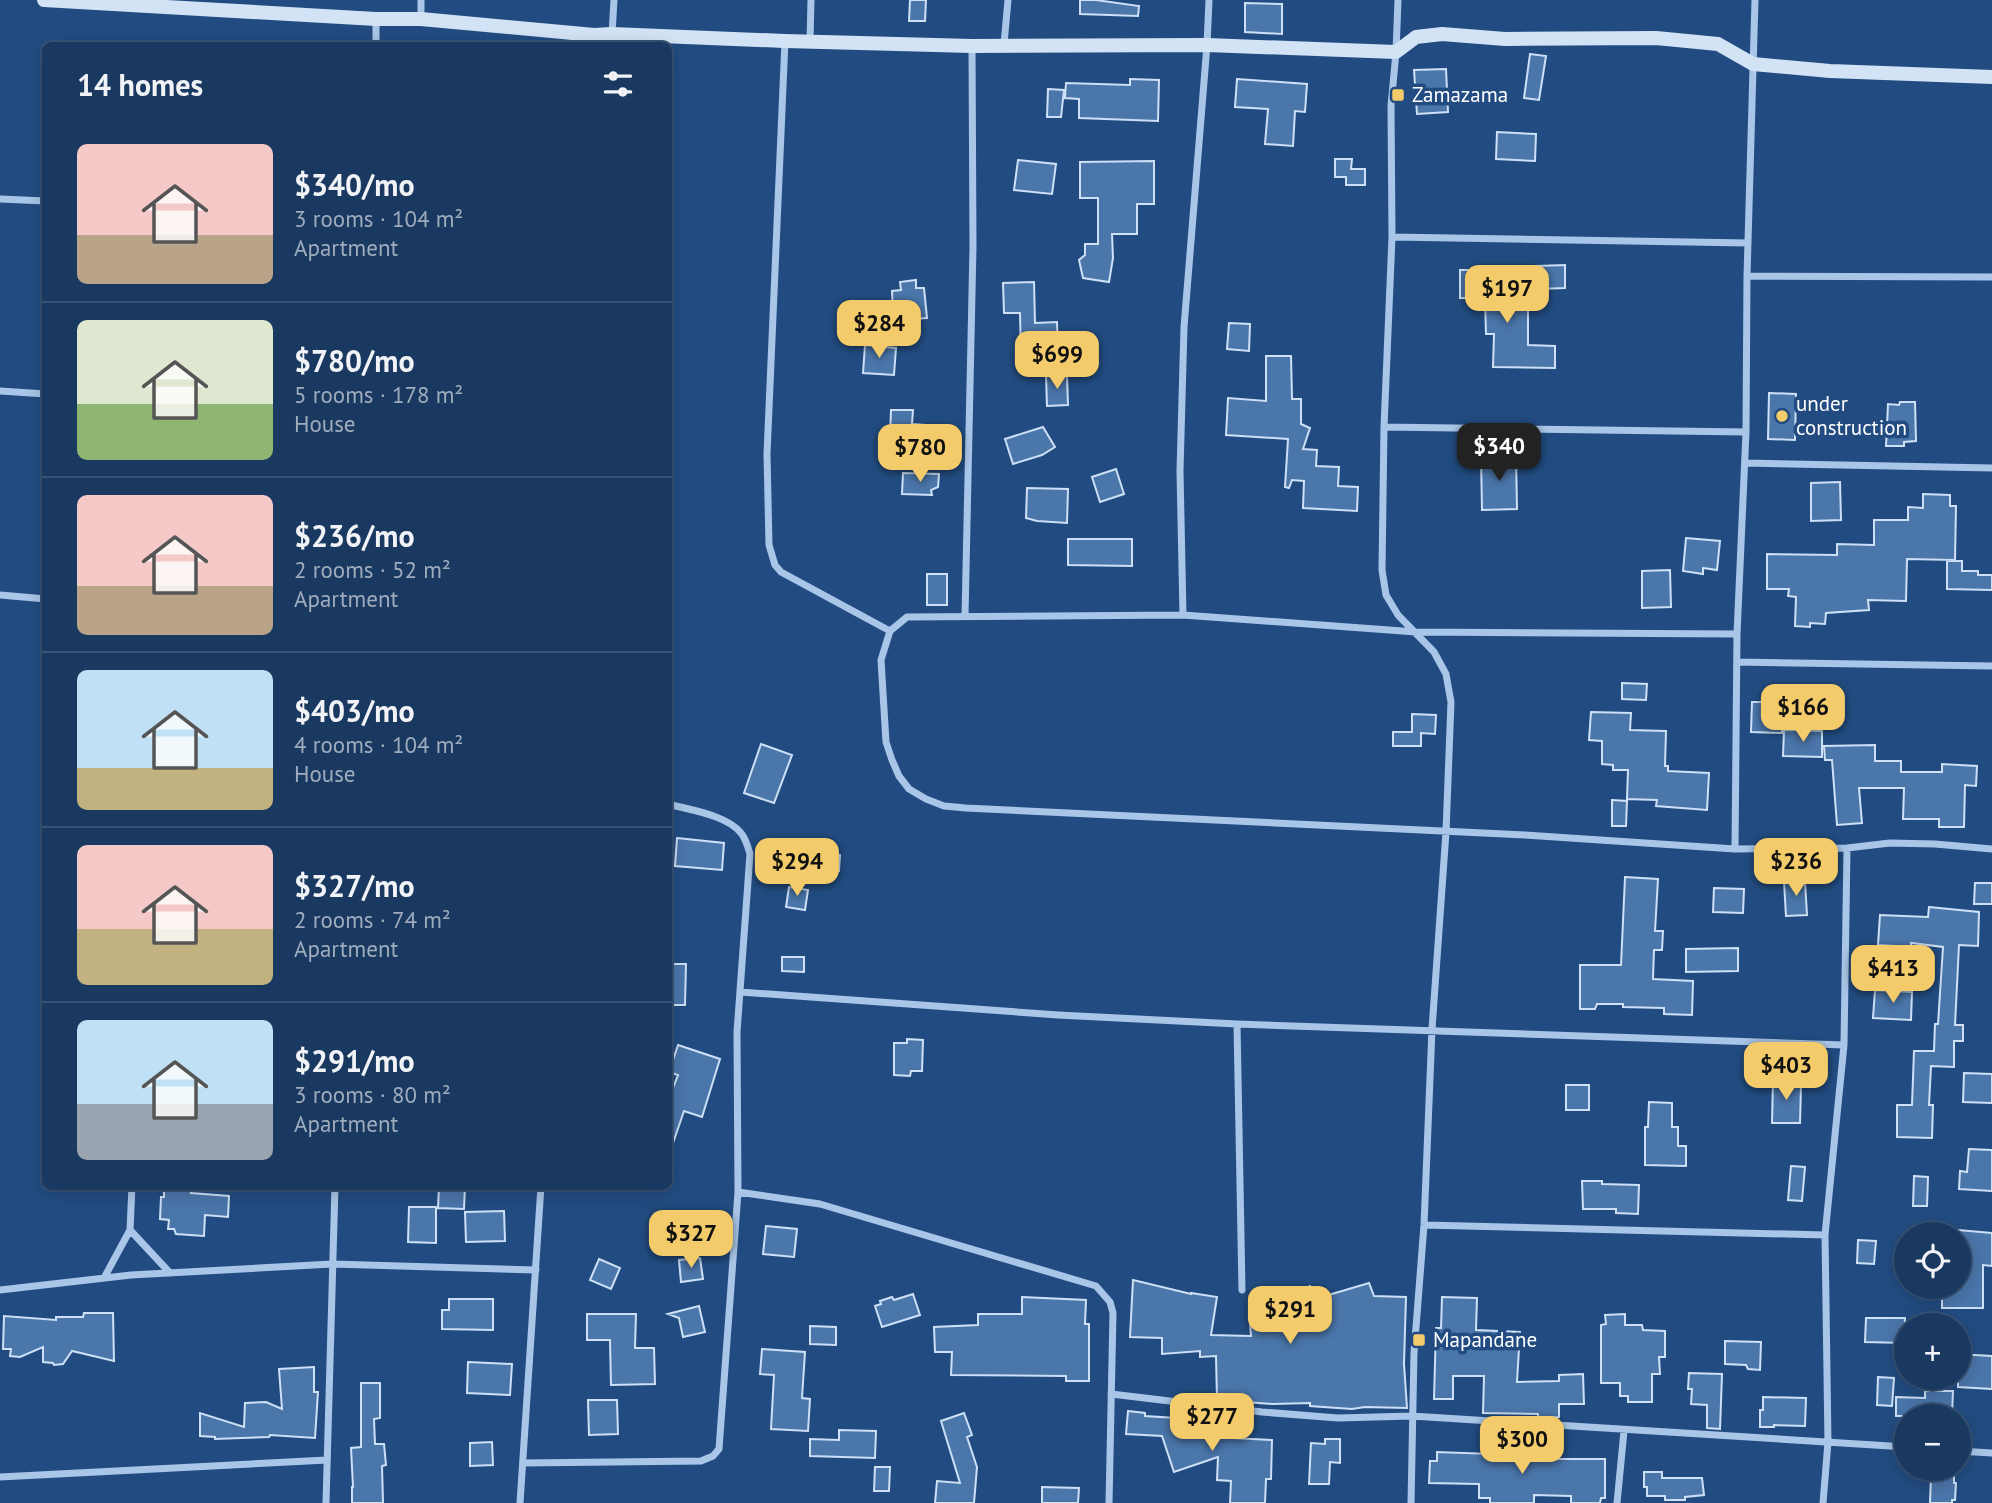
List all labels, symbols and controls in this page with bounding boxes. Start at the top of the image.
text: 14 homes [77,65,203,104]
icon: filters [599,65,637,103]
place label: Zamazama [1412,81,1508,108]
marker: Zamazama [1390,87,1406,103]
text: $340/mo [294,165,415,204]
icon: home [133,172,217,256]
text: 3 rooms · 104 m² [294,204,463,233]
text: Apartment [294,233,398,262]
pin: $197 [1466,266,1548,325]
text: $197 [1481,273,1533,302]
pin: $284 [838,300,920,360]
text: $284 [853,308,905,337]
pin: $699 [1016,332,1098,391]
text: $699 [1031,339,1083,368]
text: $780/mo [294,341,415,380]
icon: home [133,348,217,432]
text: 5 rooms · 178 m² [294,380,463,409]
place label: under construction [1796,390,1907,441]
marker: under construction [1774,408,1790,424]
text: House [294,409,356,438]
pin: $780 [879,424,961,484]
pin: $340 [1458,424,1540,483]
text: $340 [1473,431,1525,460]
text: $780 [894,432,946,461]
text: $236/mo [294,516,415,555]
icon: home [133,523,217,607]
text: 2 rooms · 52 m² [294,555,451,584]
text: Apartment [294,584,398,613]
pin: $166 [1762,684,1844,744]
text: $403/mo [294,691,415,730]
text: $166 [1777,692,1829,721]
icon: home [133,698,217,782]
text: 4 rooms · 104 m² [294,730,463,759]
text: House [294,759,356,788]
pin: $294 [756,838,838,898]
pin: $236 [1755,838,1837,898]
text: $294 [771,846,823,875]
text: $236 [1770,846,1822,875]
text: $327/mo [294,866,415,905]
icon: home [133,873,217,957]
text: 2 rooms · 74 m² [294,905,451,934]
text: Apartment [294,934,398,963]
pin: $413 [1852,946,1934,1005]
text: $413 [1867,953,1919,982]
text: $291/mo [294,1041,415,1080]
pin: $403 [1745,1042,1827,1102]
icon: home [133,1048,217,1132]
text: $403 [1760,1050,1812,1079]
text: 3 rooms · 80 m² [294,1080,451,1109]
text: Apartment [294,1109,398,1138]
pin: $327 [650,1210,732,1270]
text: $327 [665,1218,717,1247]
map controls [1894,1222,1971,1481]
button: locate [1894,1222,1971,1299]
pin: $291 [1249,1286,1331,1346]
text: $291 [1264,1294,1316,1323]
button: + [1894,1313,1971,1390]
place label: Mapandane [1433,1326,1537,1353]
marker: Mapandane [1411,1332,1427,1348]
pin: $277 [1171,1394,1253,1453]
text: $277 [1186,1401,1238,1430]
button: − [1894,1404,1971,1481]
pin: $300 [1481,1416,1563,1476]
text: $300 [1496,1424,1548,1453]

